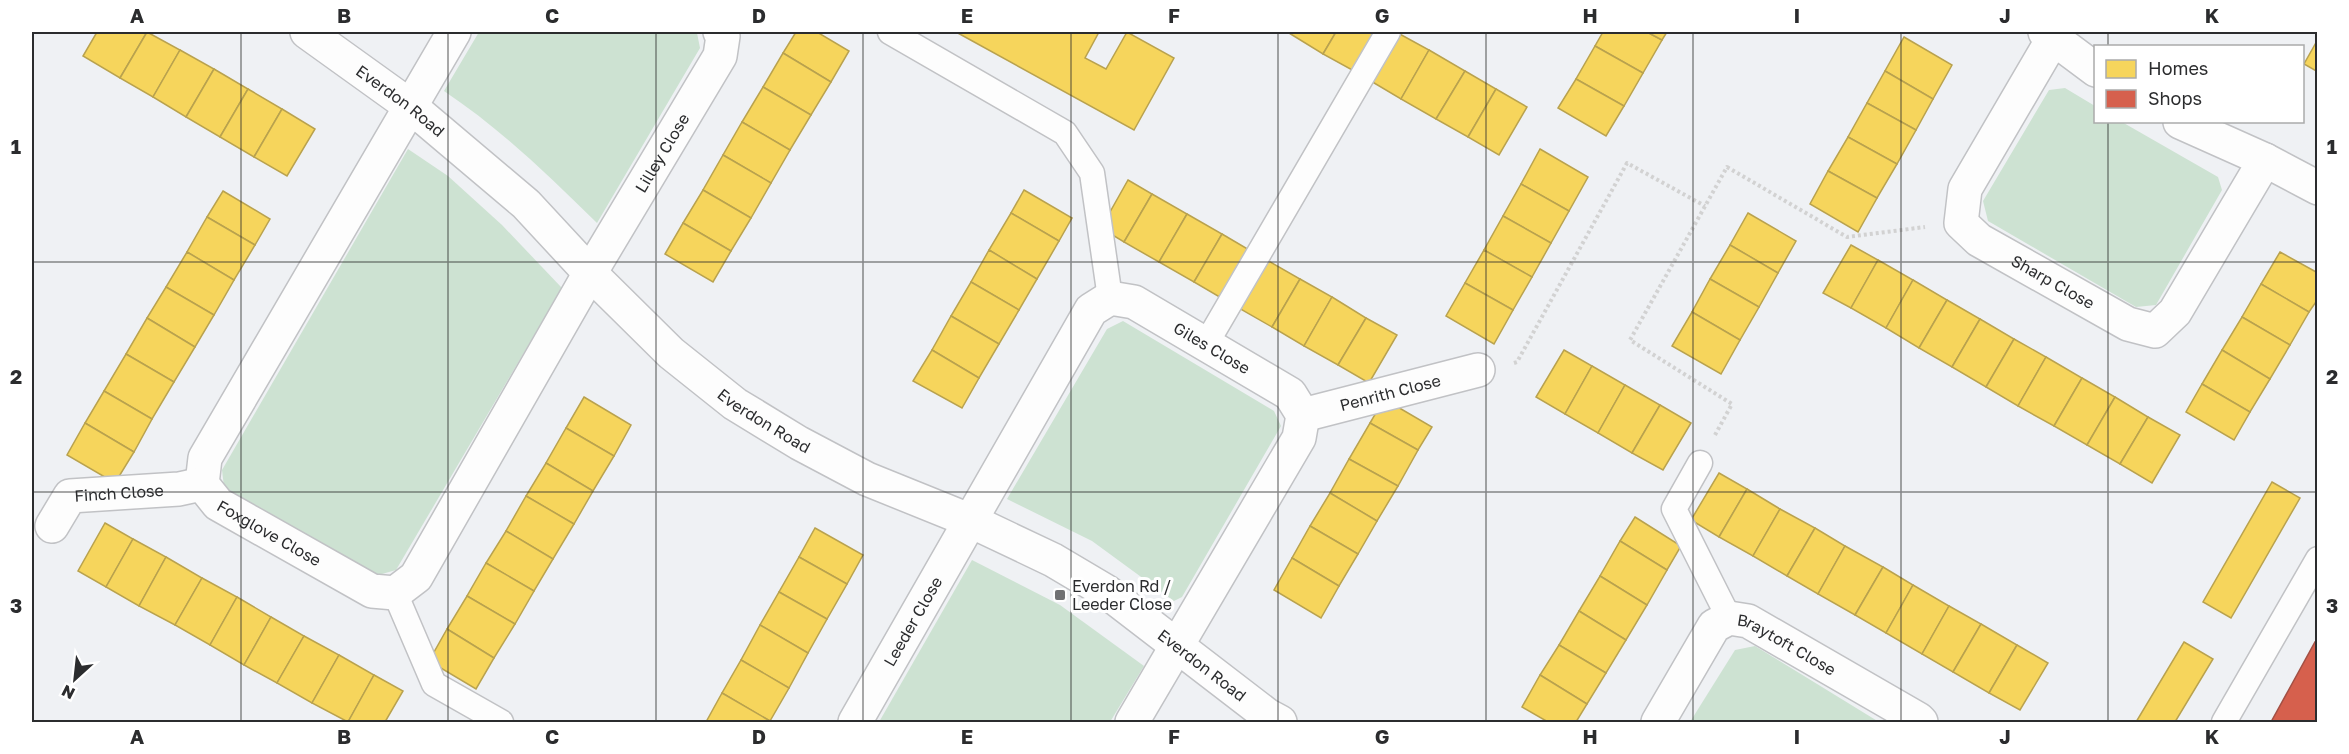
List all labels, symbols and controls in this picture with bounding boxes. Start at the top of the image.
text: A [130,3,144,27]
text: B [337,3,351,27]
text: C [545,3,559,27]
text: D [752,3,766,27]
text: E [961,3,973,27]
text: F [1168,3,1180,27]
text: G [1375,3,1389,27]
text: H [1582,3,1598,27]
text: I [1794,3,1800,27]
text: J [1999,3,2011,27]
text: K [2205,3,2220,27]
legend [2094,45,2304,123]
text: Homes [2148,57,2208,79]
street label: Everdon Road [352,61,449,141]
text: Shops [2148,87,2202,109]
street label: Lilley Close [631,110,693,196]
text: 1 [11,134,21,158]
text: 1 [2327,134,2337,158]
street label: Sharp Close [2008,250,2098,313]
street label: Giles Close [1170,318,1254,378]
text: 2 [10,364,22,388]
text: 2 [2326,364,2338,388]
street label: Penrith Close [1338,370,1443,415]
street label: Everdon Road [713,384,814,457]
street label: Finch Close [74,480,164,506]
street label: Foxglove Close [214,496,325,570]
street label: Leeder Close [879,573,946,670]
place label: Everdon Rd / Leeder Close [1072,576,1172,614]
marker: Everdon Rd / Leeder Close [1053,588,1067,602]
text: 3 [10,593,22,617]
text: 3 [2326,593,2338,617]
street label: Braytoft Close [1736,609,1840,680]
street label: Everdon Road [1154,625,1250,705]
north arrow [45,649,105,709]
text: N [58,681,78,704]
text: A [130,724,144,748]
text: B [337,724,351,748]
text: C [545,724,559,748]
text: D [752,724,766,748]
text: E [961,724,973,748]
text: F [1168,724,1180,748]
text: G [1375,724,1389,748]
text: H [1582,724,1598,748]
text: I [1794,724,1800,748]
text: J [1999,724,2011,748]
text: K [2205,724,2220,748]

